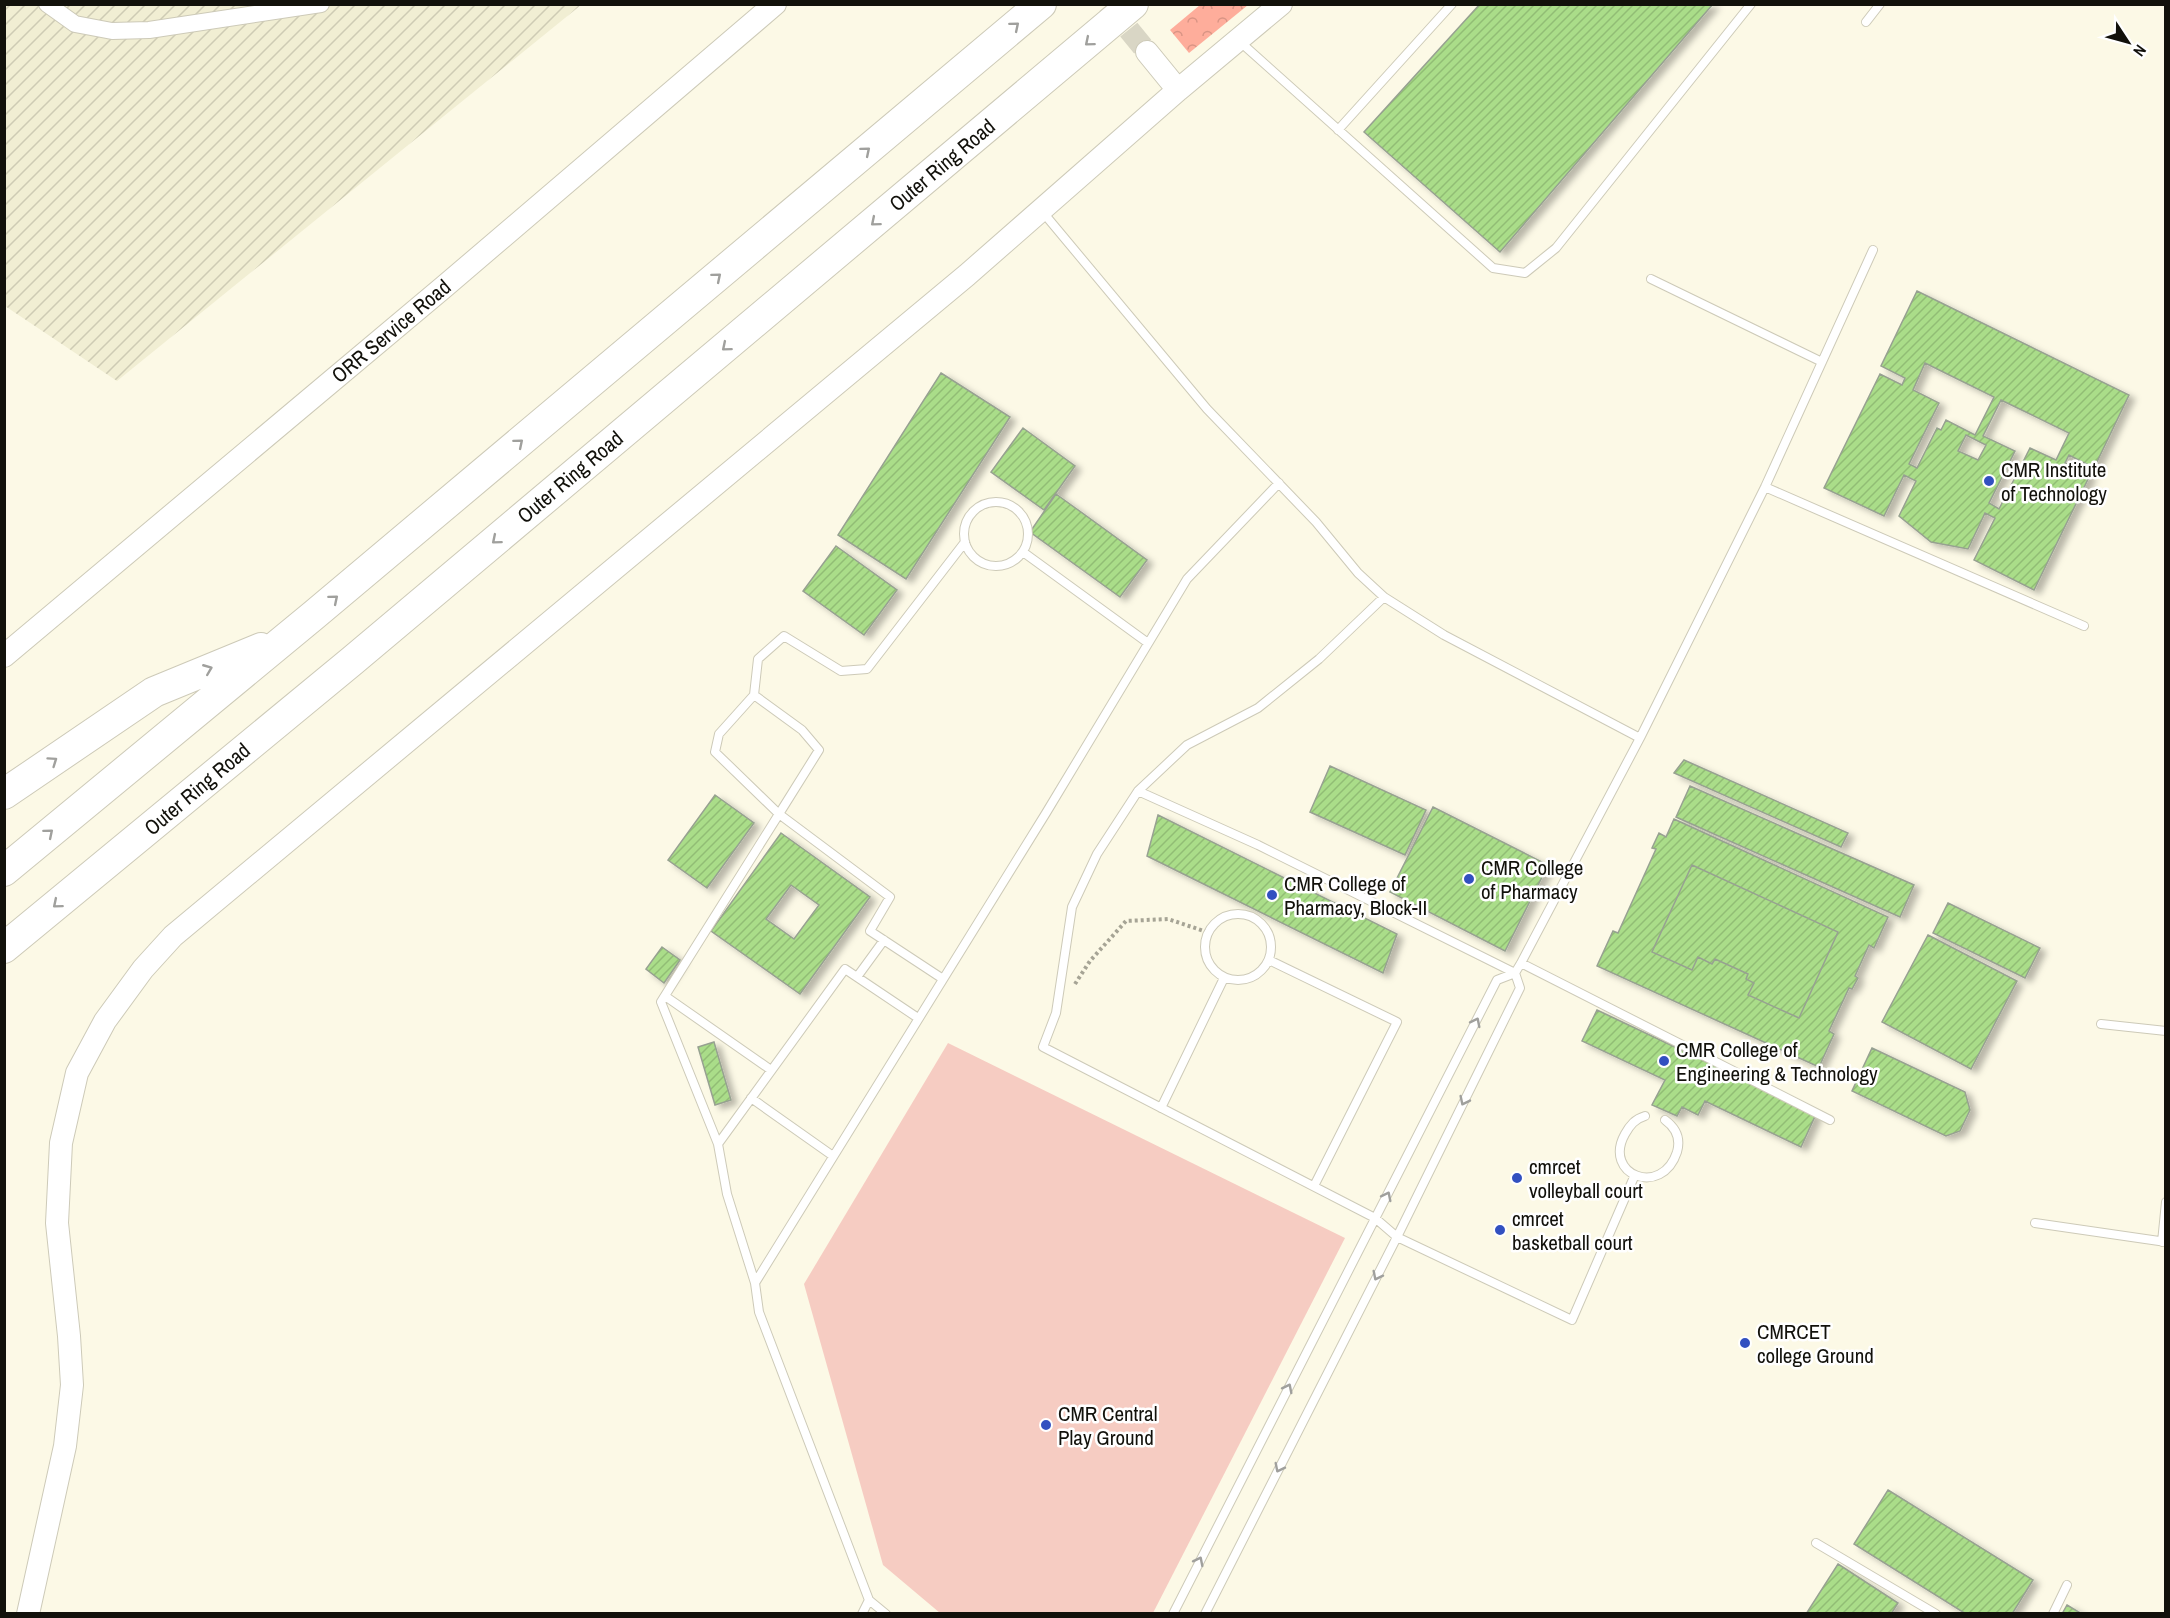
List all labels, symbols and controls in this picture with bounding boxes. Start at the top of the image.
north arrow [2098,12,2158,72]
one-way arrow [1008,22,1019,33]
one-way arrow [1084,35,1095,46]
text: N [2128,41,2152,61]
street label: Outer Ring Road [883,112,1001,218]
one-way arrow [859,148,870,159]
one-way arrow [871,214,882,225]
street label: ORR Service Road [325,273,457,389]
one-way arrow [710,273,721,284]
one-way arrow [721,340,732,351]
street label: Outer Ring Road [511,424,629,530]
one-way arrow [512,439,523,450]
place label: CMR Institute of Technology [2001,455,2107,508]
marker: CMR Institute of Technology [1982,474,1996,488]
one-way arrow [492,533,503,544]
one-way arrow [327,595,338,606]
one-way arrow [202,664,213,676]
street label: Outer Ring Road [138,736,256,842]
one-way arrow [46,757,57,768]
one-way arrow [43,830,54,841]
place label: CMR College of Pharmacy [1481,853,1583,906]
place label: CMR College of Pharmacy, Block-II [1284,869,1427,922]
marker: CMR College of Pharmacy [1462,872,1476,886]
marker: CMR College of Pharmacy, Block-II [1265,888,1279,902]
one-way arrow [52,897,63,908]
one-way arrow [1469,1018,1480,1028]
place label: CMR College of Engineering & Technology [1676,1035,1878,1088]
marker: CMR College of Engineering & Technology [1657,1054,1671,1068]
one-way arrow [1460,1095,1472,1106]
place label: cmrcet volleyball court [1529,1152,1643,1205]
marker: cmrcet volleyball court [1510,1171,1524,1185]
one-way arrow [1380,1191,1391,1202]
place label: cmrcet basketball court [1512,1204,1633,1257]
marker: cmrcet basketball court [1493,1223,1507,1237]
one-way arrow [1373,1270,1384,1280]
place label: CMRCET college Ground [1757,1317,1874,1370]
marker: CMRCET college Ground [1738,1336,1752,1350]
one-way arrow [1281,1383,1293,1394]
place label: CMR Central Play Ground [1058,1399,1158,1452]
marker: CMR Central Play Ground [1039,1418,1053,1432]
one-way arrow [1275,1462,1286,1473]
one-way arrow [1192,1557,1204,1568]

